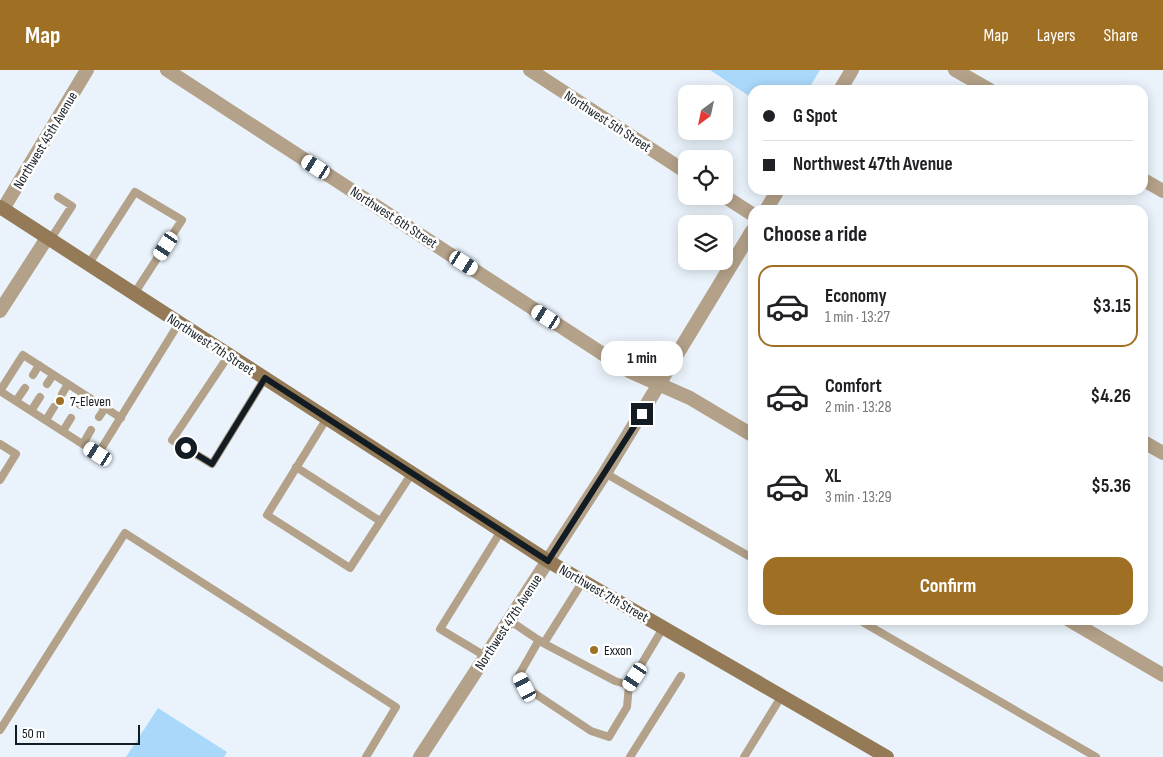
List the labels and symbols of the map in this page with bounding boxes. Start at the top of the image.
north arrow [678,85,732,140]
street label: Northwest 5th Street [561,87,654,156]
street label: Northwest 45th Avenue [10,88,81,192]
car [299,153,332,181]
street label: Northwest 6th Street [347,183,441,252]
car [151,229,180,263]
car [447,249,480,277]
car [529,303,562,331]
street label: Northwest 7th Street [164,310,257,379]
callout: 1 min [601,342,683,376]
place label: 7-Eleven [70,393,111,410]
marker: 7-Eleven [54,395,66,407]
route end [631,403,653,425]
route start [175,437,197,459]
car [81,440,114,468]
street label: Northwest 7th Street [556,561,651,626]
street label: Northwest 47th Avenue [471,571,546,673]
place label: Exxon [604,642,632,659]
marker: Exxon [588,644,600,656]
car [620,660,649,694]
car [511,670,538,704]
scale bar [15,722,140,745]

